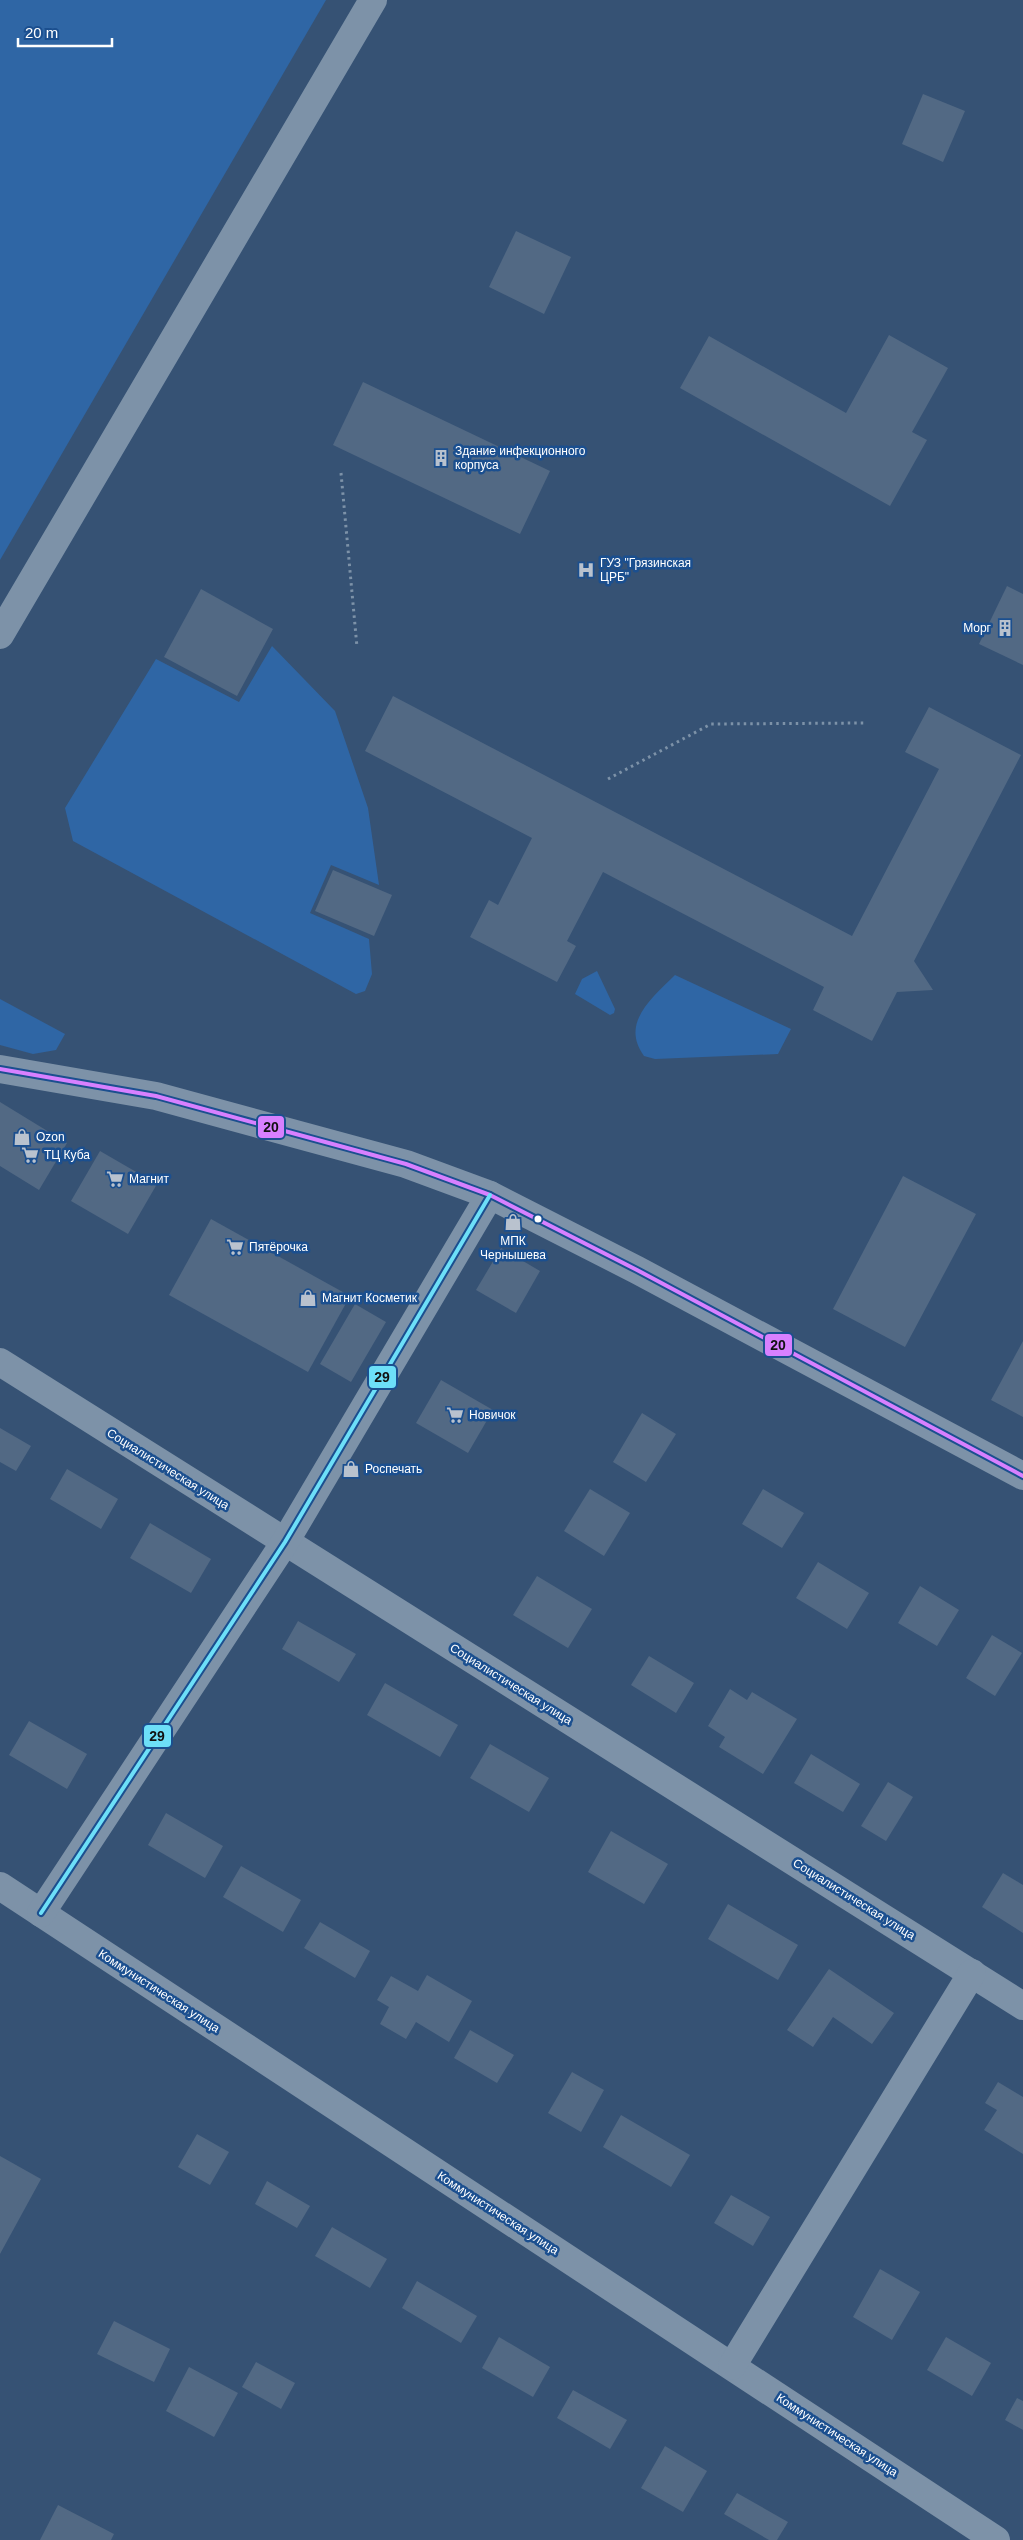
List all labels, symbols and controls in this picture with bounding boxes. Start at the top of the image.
scale bar [18,15,111,47]
text: 20 m [25,24,58,41]
place label: Здание инфекционного корпуса [455,444,586,472]
building icon: Здание инфекционного корпуса [431,448,451,468]
place label: ГУЗ "Грязинская ЦРБ" [600,556,691,584]
hospital icon: ГУЗ "Грязинская ЦРБ" [576,560,596,580]
building icon: Морг [995,618,1015,638]
place label: Морг [963,621,992,635]
line badge: 20 [257,1115,285,1139]
text: 20 [263,1119,279,1135]
shop icon: Ozon [12,1127,32,1147]
place label: Ozon [36,1130,65,1144]
supermarket icon: ТЦ Куба [20,1145,40,1165]
place label: ТЦ Куба [44,1148,90,1162]
supermarket icon: Магнит [105,1169,125,1189]
place label: Магнит [129,1172,170,1186]
shop icon: МПК Чернышева [503,1212,523,1232]
unlabelled marker [533,1214,543,1224]
place label: МПК Чернышева [480,1234,546,1262]
supermarket icon: Пятёрочка [225,1237,245,1257]
place label: Пятёрочка [249,1240,308,1254]
shop icon: Магнит Косметик [298,1288,318,1308]
place label: Магнит Косметик [322,1291,418,1305]
line badge: 20 [764,1333,793,1357]
text: 20 [770,1337,786,1353]
line badge: 29 [368,1365,397,1389]
text: 29 [374,1369,390,1385]
supermarket icon: Новичок [445,1405,465,1425]
place label: Новичок [469,1408,516,1422]
street label: Социалистическая улица [104,1426,232,1513]
shop icon: Роспечать [341,1459,361,1479]
place label: Роспечать [365,1462,422,1476]
street label: Социалистическая улица [447,1641,575,1728]
line badge: 29 [143,1724,172,1748]
text: 29 [149,1728,165,1744]
street label: Социалистическая улица [790,1856,918,1943]
street label: Коммунистическая улица [96,1947,223,2036]
street label: Коммунистическая улица [435,2169,562,2258]
street label: Коммунистическая улица [774,2391,901,2480]

